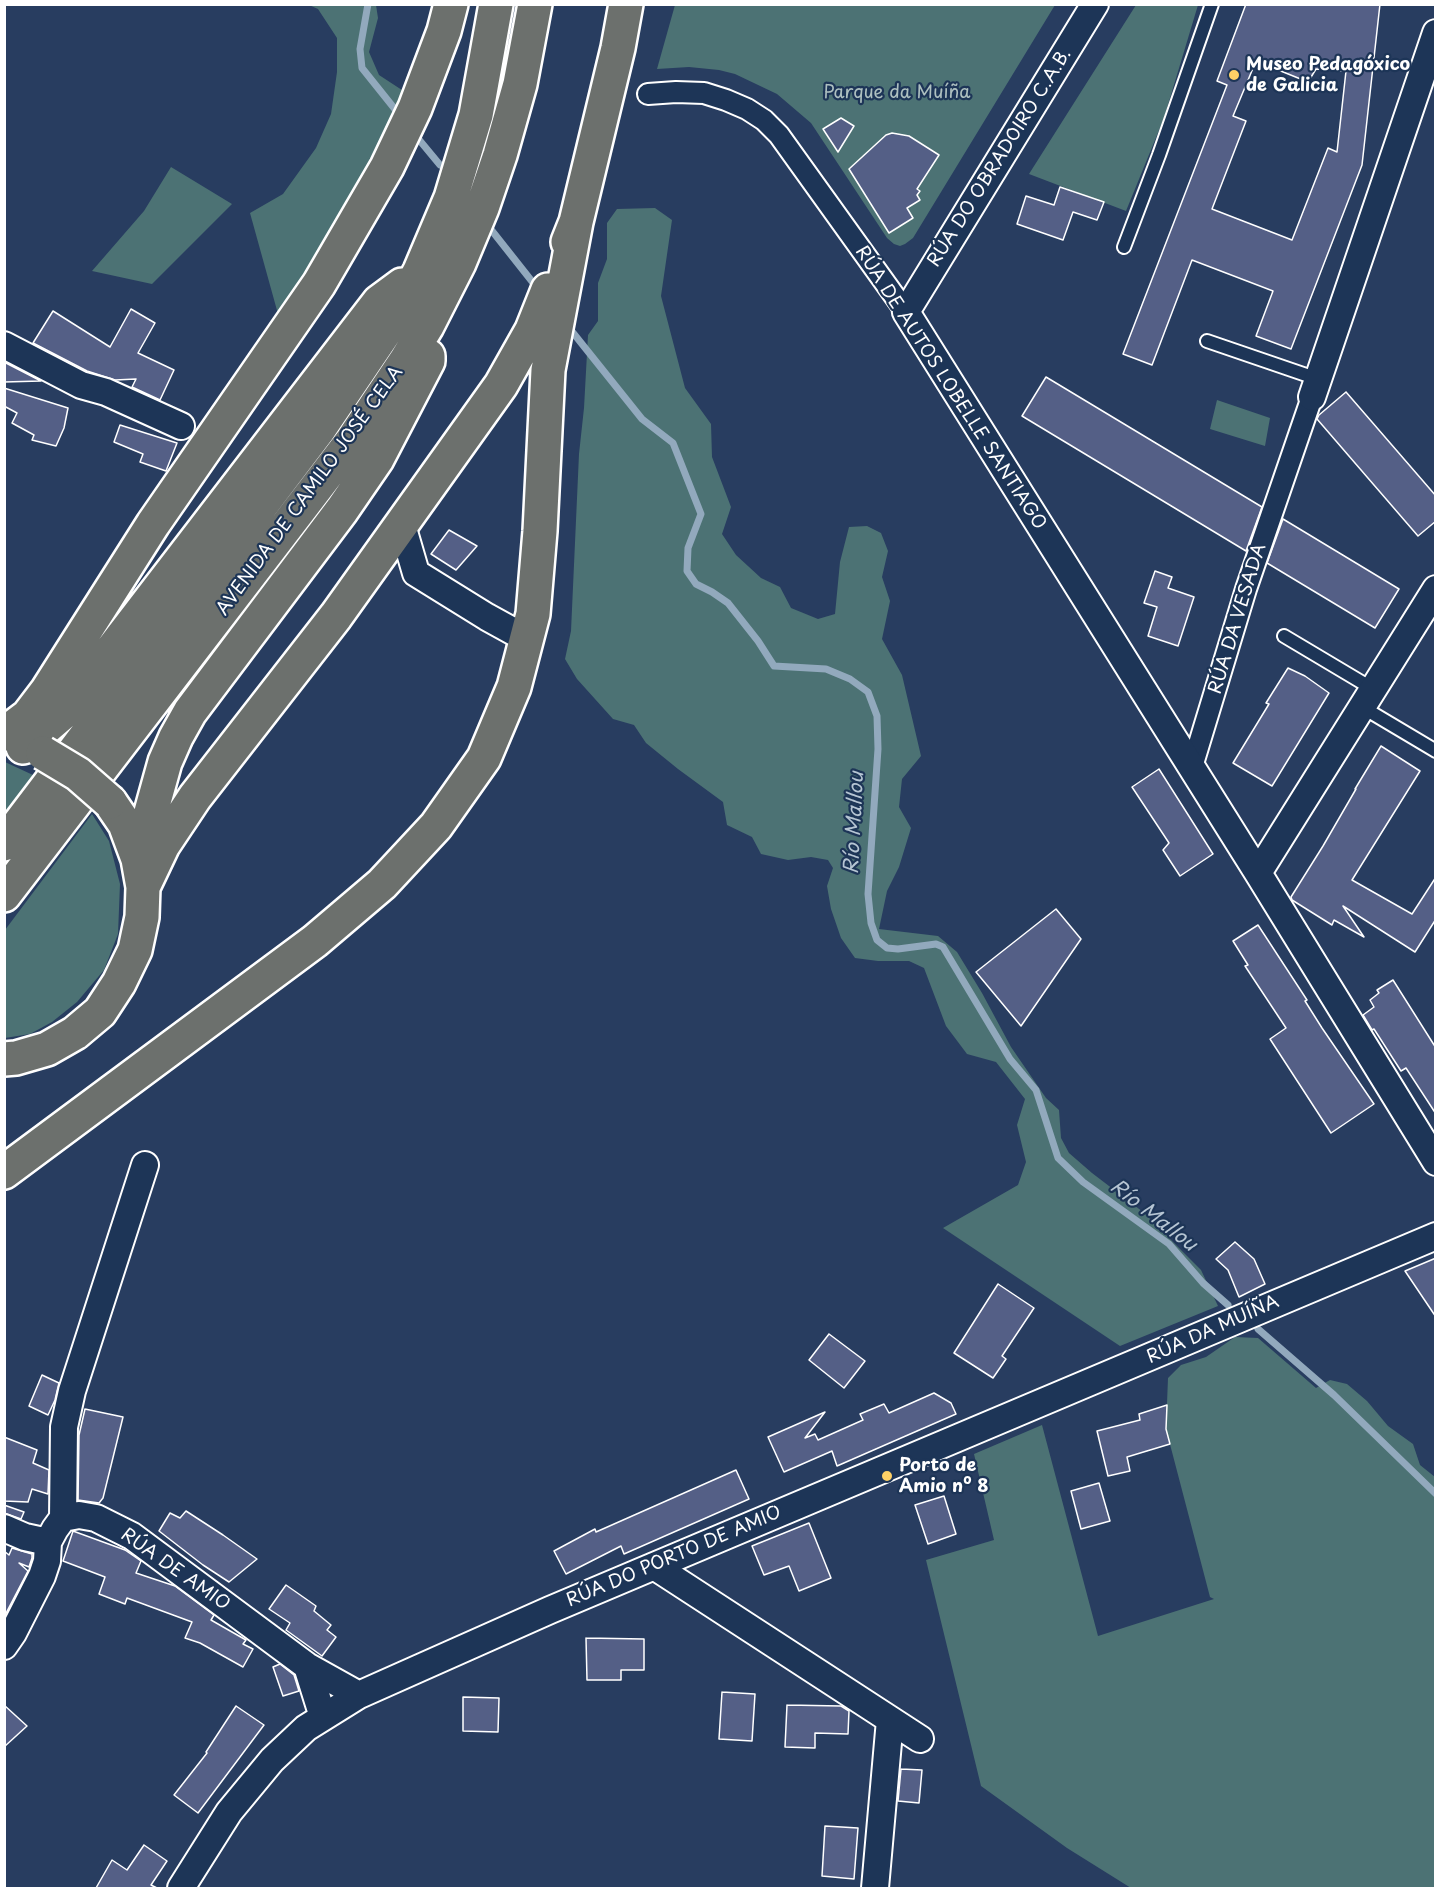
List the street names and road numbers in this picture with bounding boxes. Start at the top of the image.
street label: RÚA DO OBRADOIRO C.A.B. [924,45,1076,271]
street label: RÚA DE AUTOS LOBELLE SANTIAGO [850,242,1050,534]
street label: AVENIDA DE CAMILO JOSÉ CELA [212,362,408,620]
street label: RÚA DA VESADA [1205,541,1271,697]
street label: RÚA DA MUÍÑA [1144,1291,1282,1369]
street label: RÚA DO PORTO DE AMIO [563,1502,785,1612]
street label: RÚA DE AMIO [116,1524,234,1616]

